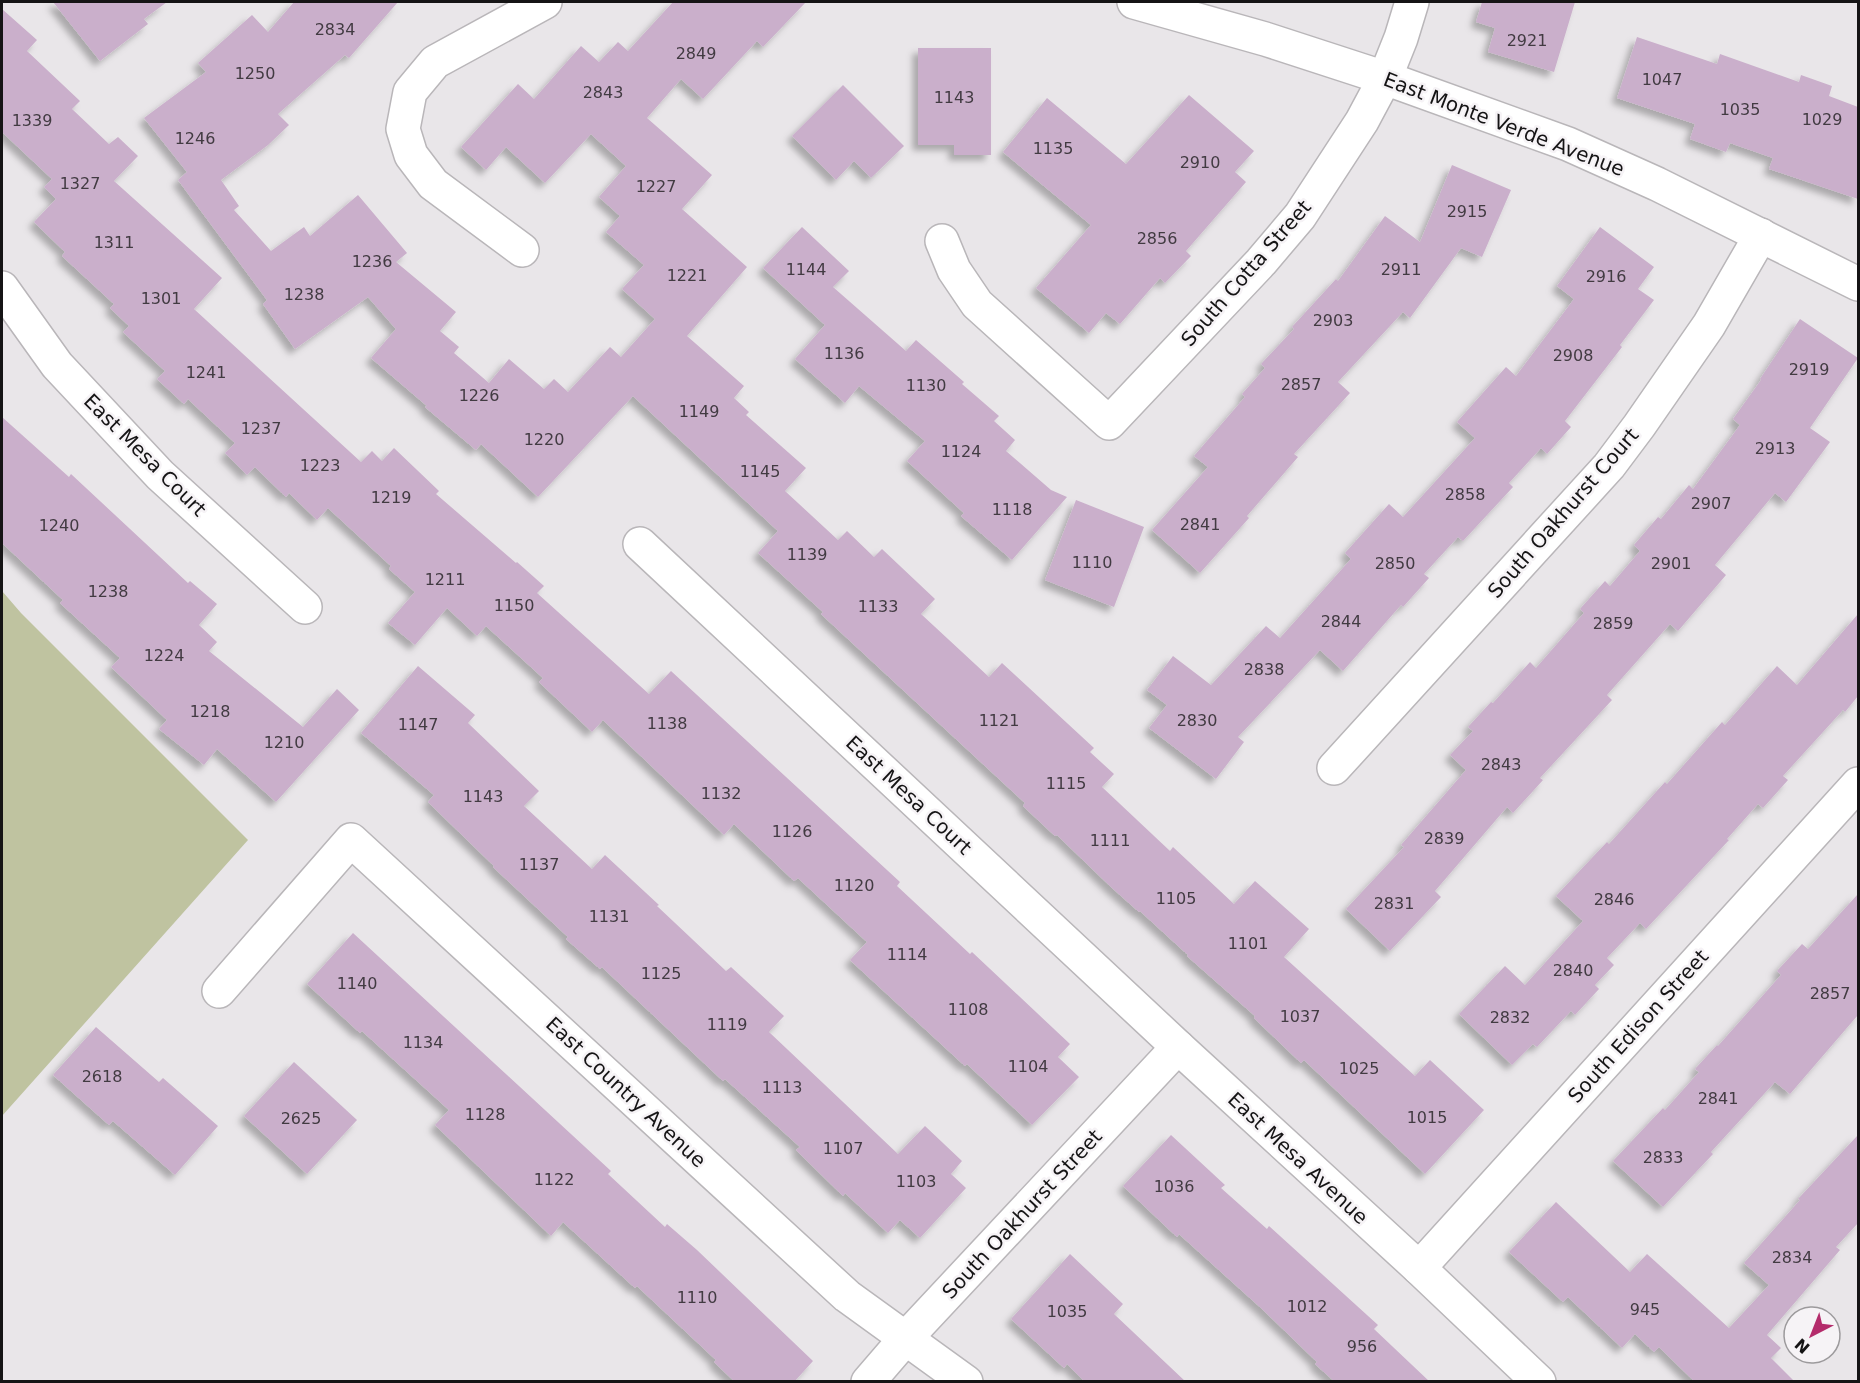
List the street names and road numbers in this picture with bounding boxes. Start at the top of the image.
street label: East Monte Verde Avenue [1380,67,1628,181]
street label: South Cotta Street [1176,195,1316,351]
street label: East Mesa Court [79,389,211,521]
street label: South Oakhurst Court [1483,423,1643,603]
street label: East Mesa Court [841,731,977,859]
street label: South Edison Street [1563,944,1713,1108]
street label: East Country Avenue [541,1012,711,1172]
street label: East Mesa Avenue [1223,1087,1373,1229]
street label: South Oakhurst Street [937,1124,1107,1304]

